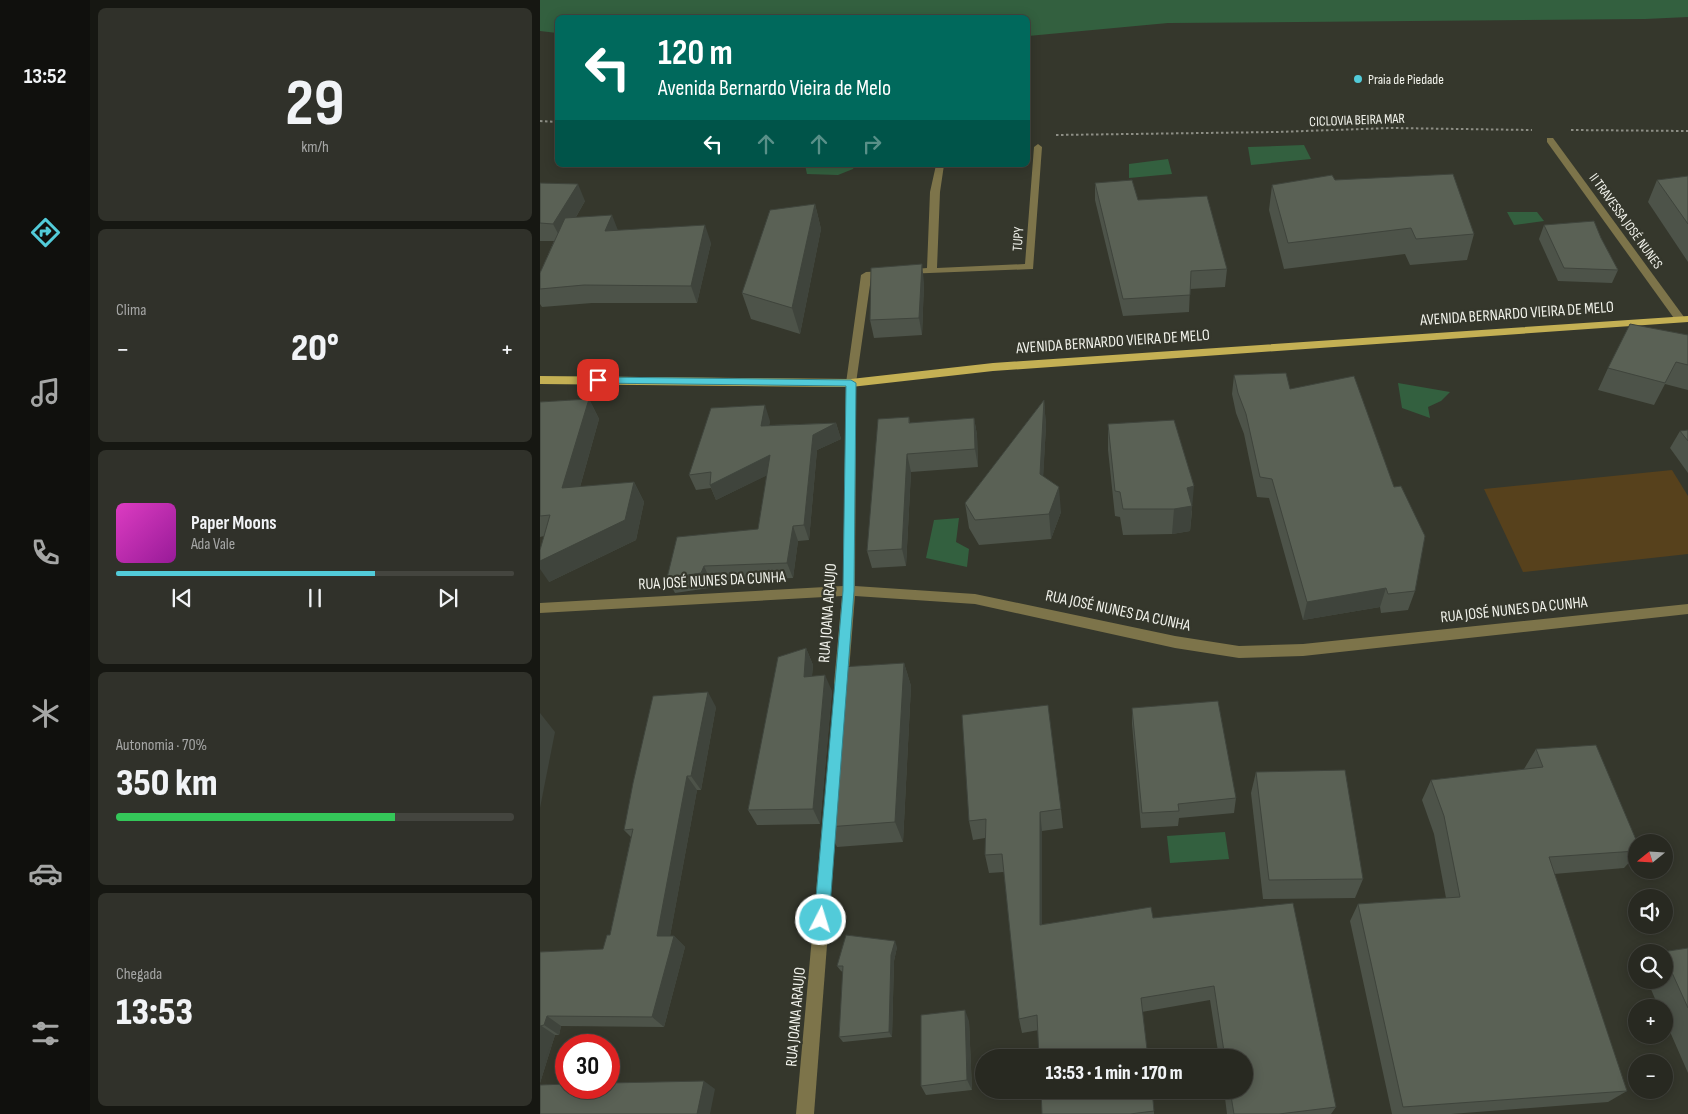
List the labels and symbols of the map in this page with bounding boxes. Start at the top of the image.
place label: Praia de Piedade [1368,71,1444,88]
marker: Praia de Piedade [1352,73,1364,85]
street label: CICLOVIA BEIRA MAR [1309,110,1406,130]
street label: II TRAVESSA JOSÉ NUNES [1586,170,1666,272]
street label: TUPY [1009,226,1027,252]
street label: AVENIDA BERNARDO VIEIRA DE MELO [1419,298,1615,330]
street label: AVENIDA BERNARDO VIEIRA DE MELO [1015,326,1211,358]
pin [577,359,619,401]
street label: RUA JOANA ARAUJO [815,562,841,663]
street label: RUA JOSÉ NUNES DA CUNHA [638,568,786,594]
street label: RUA JOSÉ NUNES DA CUNHA [1044,586,1192,636]
street label: RUA JOSÉ NUNES DA CUNHA [1440,593,1589,627]
north arrow [1628,834,1672,879]
position arrow [794,893,846,945]
street label: RUA JOANA ARAUJO [782,966,810,1068]
speed limit sign: 30 [555,1034,620,1099]

